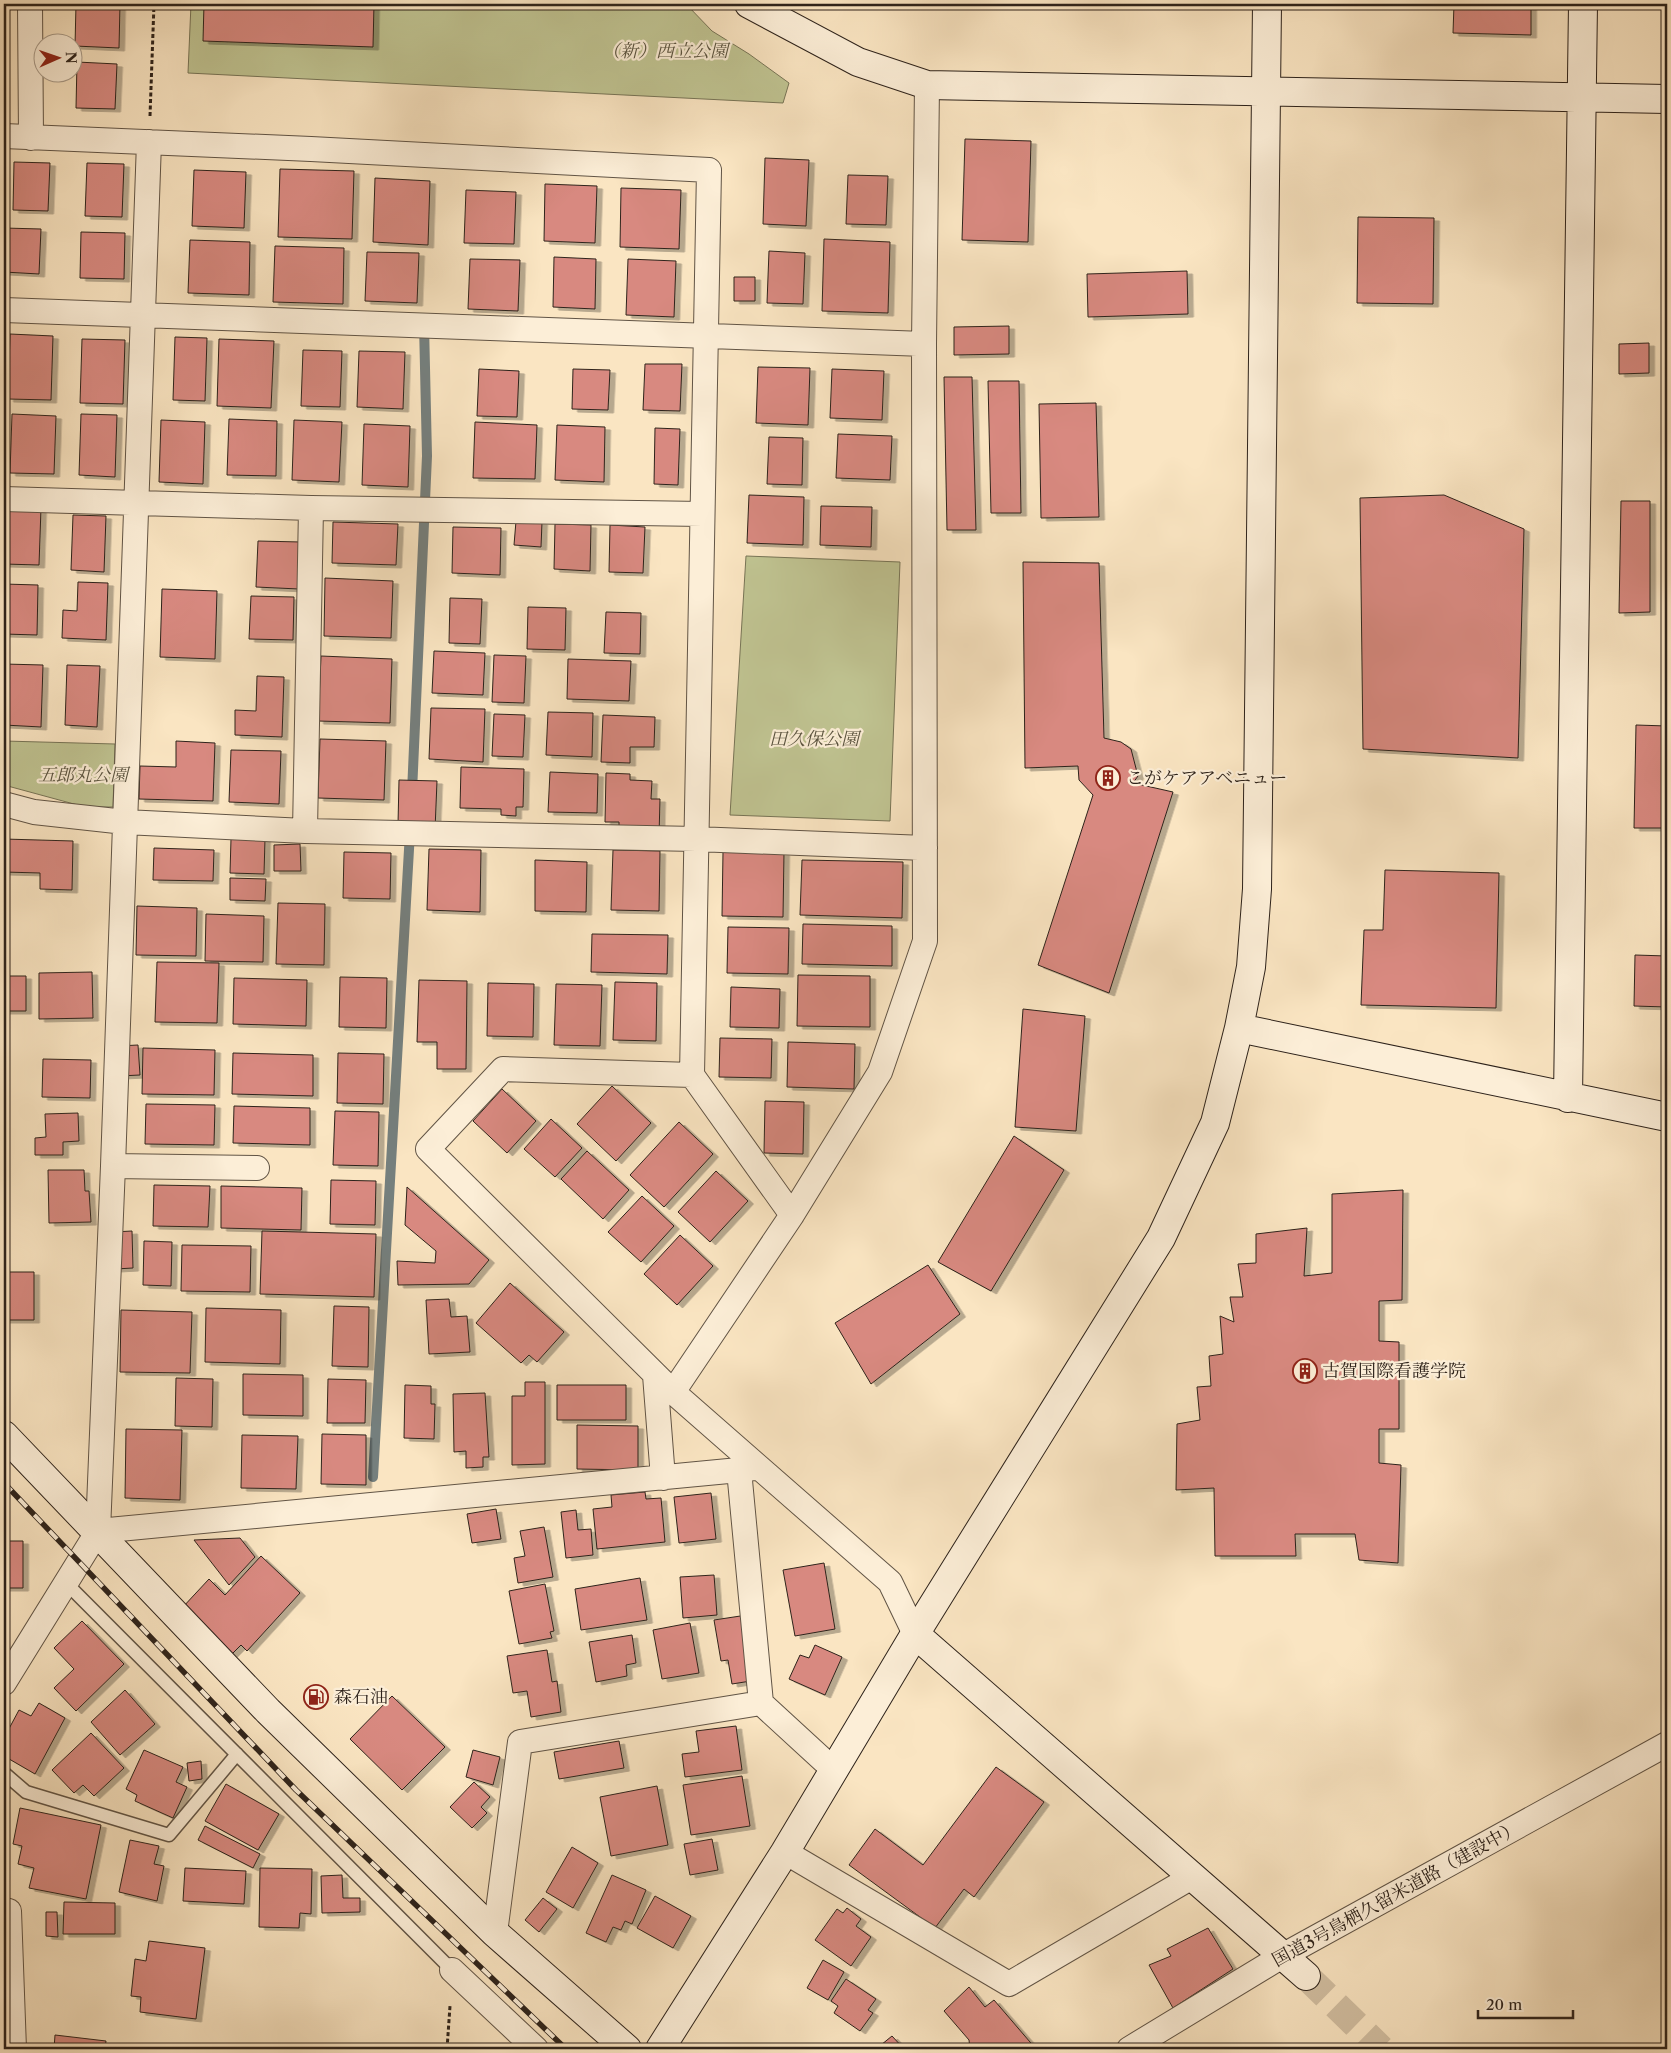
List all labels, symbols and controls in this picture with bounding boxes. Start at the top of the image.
north arrow [32,32,82,82]
park label: （新）西立公園 [602,40,731,62]
text: N [62,51,80,64]
park label: 田久保公園 [769,728,862,750]
park label: 五郎丸公園 [38,764,131,786]
building icon: こがケアアベニュー [1095,765,1121,791]
place label: こがケアアベニュー [1126,767,1287,789]
building icon: 古賀国際看護学院 [1292,1358,1318,1384]
place label: 古賀国際看護学院 [1322,1360,1466,1382]
fuel station icon: 森石油 [303,1684,329,1710]
place label: 森石油 [334,1686,388,1708]
street label: 国道3号鳥栖久留米道路（建設中） [1268,1817,1524,1971]
scale bar [1478,1988,1574,2020]
text: 20 m [1486,1995,1522,2014]

